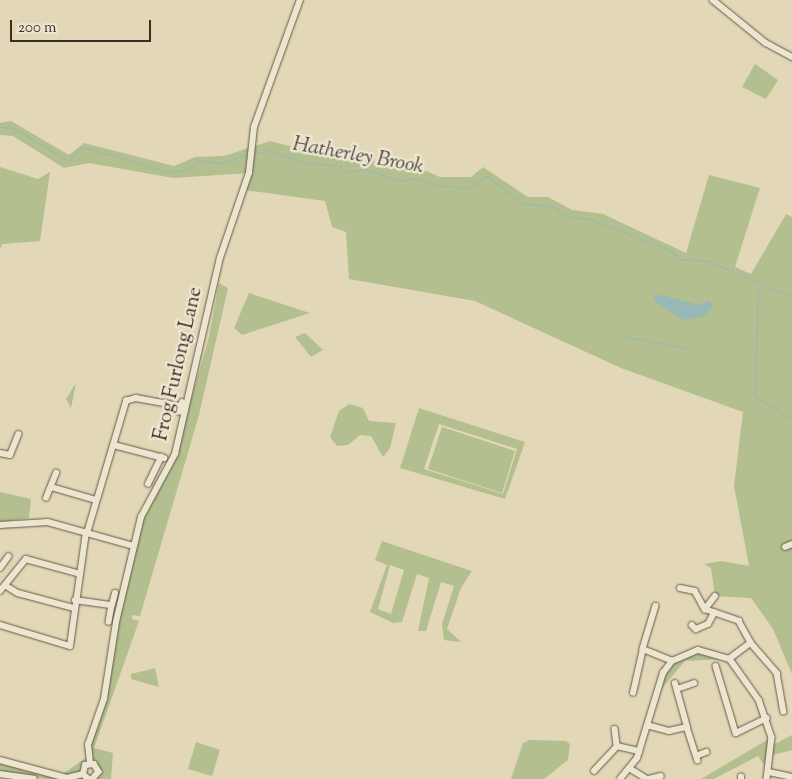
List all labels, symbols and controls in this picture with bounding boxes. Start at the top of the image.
scale bar [12,10,154,42]
text: 200 m [18,18,57,39]
water label: Hatherley Brook [291,132,425,180]
street label: Frog Furlong Lane [150,285,208,443]

